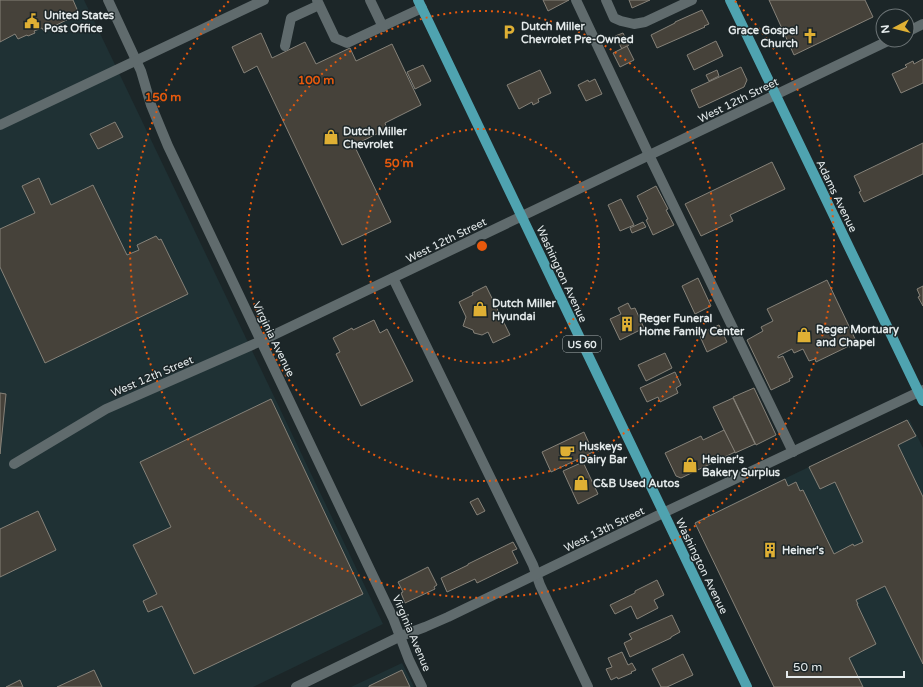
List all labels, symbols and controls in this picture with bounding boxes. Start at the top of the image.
north arrow [875,8,915,48]
place label: United States Post Office [44,9,115,35]
public building icon: United States Post Office [23,12,41,30]
place label: Dutch Miller Chevrolet Pre-Owned [521,20,634,46]
parking icon: Dutch Miller Chevrolet Pre-Owned [500,23,518,41]
place label: Grace Gospel Church [728,24,798,50]
text: N [879,24,893,34]
church icon: Grace Gospel Church [801,27,819,45]
text: 100 m [298,73,334,87]
street label: West 12th Street [696,75,781,126]
text: 150 m [145,90,181,104]
place label: Dutch Miller Chevrolet [343,125,407,151]
shop icon: Dutch Miller Chevrolet [322,128,340,146]
text: 50 m [384,156,414,170]
street label: Adams Avenue [813,158,860,234]
street label: West 12th Street [404,215,489,266]
street label: Washington Avenue [533,224,590,325]
centre of rings [475,239,489,253]
place label: Dutch Miller Hyundai [492,297,556,324]
street label: Virginia Avenue [250,300,297,379]
shop icon: Dutch Miller Hyundai [471,300,489,318]
place label: Reger Funeral Home Family Center [639,312,745,339]
building icon: Reger Funeral Home Family Center [618,315,636,333]
place label: Reger Mortuary and Chapel [816,323,899,350]
shop icon: Reger Mortuary and Chapel [795,326,813,344]
road number: US 60 [563,336,601,352]
street label: West 12th Street [109,353,195,400]
place label: Huskeys Dairy Bar [579,440,628,467]
cafe icon: Huskeys Dairy Bar [558,443,576,461]
place label: Heiner's Bakery Surplus [702,453,781,480]
shop icon: Heiner's Bakery Surplus [681,456,699,474]
shop icon: C&B Used Autos [572,474,590,492]
place label: C&B Used Autos [593,477,680,490]
street label: West 13th Street [562,504,647,555]
street label: Washington Avenue [673,516,730,616]
building icon: Heiner's [761,541,779,559]
place label: Heiner's [782,544,825,557]
street label: Virginia Avenue [390,593,434,673]
scale bar [787,653,904,679]
text: 50 m [793,660,822,674]

